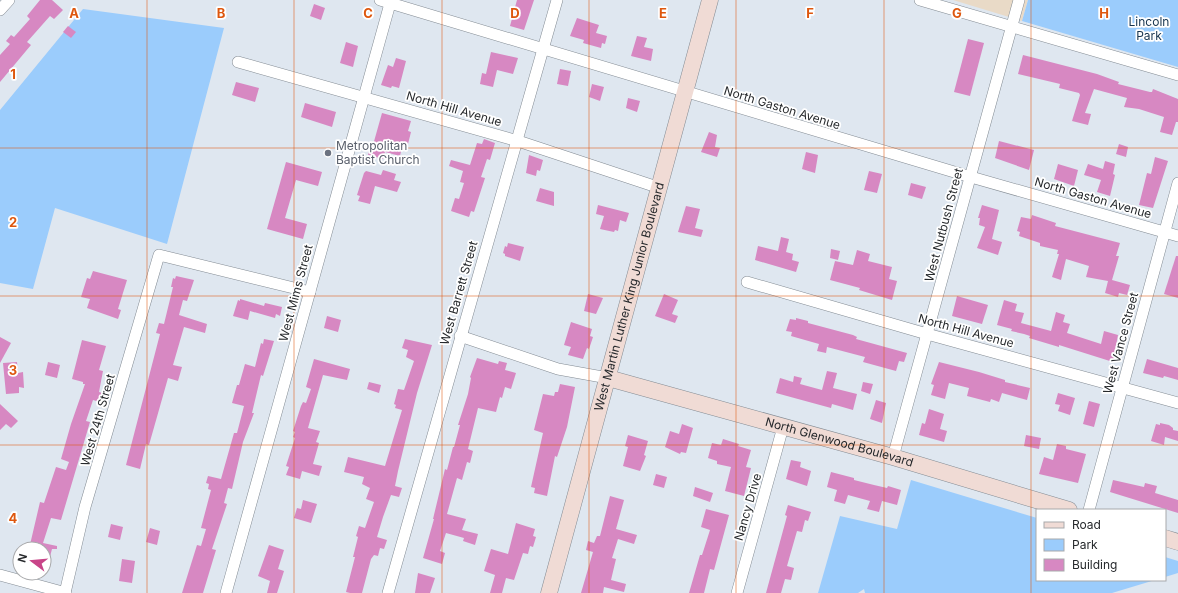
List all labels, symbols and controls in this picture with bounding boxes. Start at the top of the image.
text: A [69,5,79,21]
text: B [217,5,226,21]
text: C [363,5,373,21]
text: D [510,5,520,21]
text: E [659,5,667,21]
text: F [806,5,814,21]
text: G [952,5,962,21]
text: H [1099,5,1109,21]
park label: Lincoln Park [1129,14,1169,43]
text: 1 [10,66,16,82]
street label: North Gaston Avenue [722,83,842,132]
street label: North Hill Avenue [405,88,504,129]
place label: Metropolitan Baptist Church [336,138,420,167]
marker: Metropolitan Baptist Church [323,148,333,158]
street label: West Nutbush Street [921,166,966,283]
street label: North Gaston Avenue [1033,174,1153,221]
street label: West Martin Luther King Junior Boulevard [591,181,667,413]
text: 2 [9,214,17,230]
street label: West Barrett Street [437,239,481,346]
street label: West Mims Street [275,243,316,343]
street label: West Vance Street [1100,290,1141,395]
street label: North Hill Avenue [917,311,1016,351]
text: 3 [9,362,17,378]
street label: West 24th Street [77,372,118,468]
street label: North Glenwood Boulevard [764,414,915,470]
street label: Nancy Drive [731,471,764,542]
legend [1036,509,1166,581]
text: 4 [9,510,18,526]
text: Road [1072,517,1101,532]
text: Park [1072,537,1098,552]
north arrow [12,541,52,581]
text: N [15,552,30,564]
text: Building [1072,557,1117,572]

